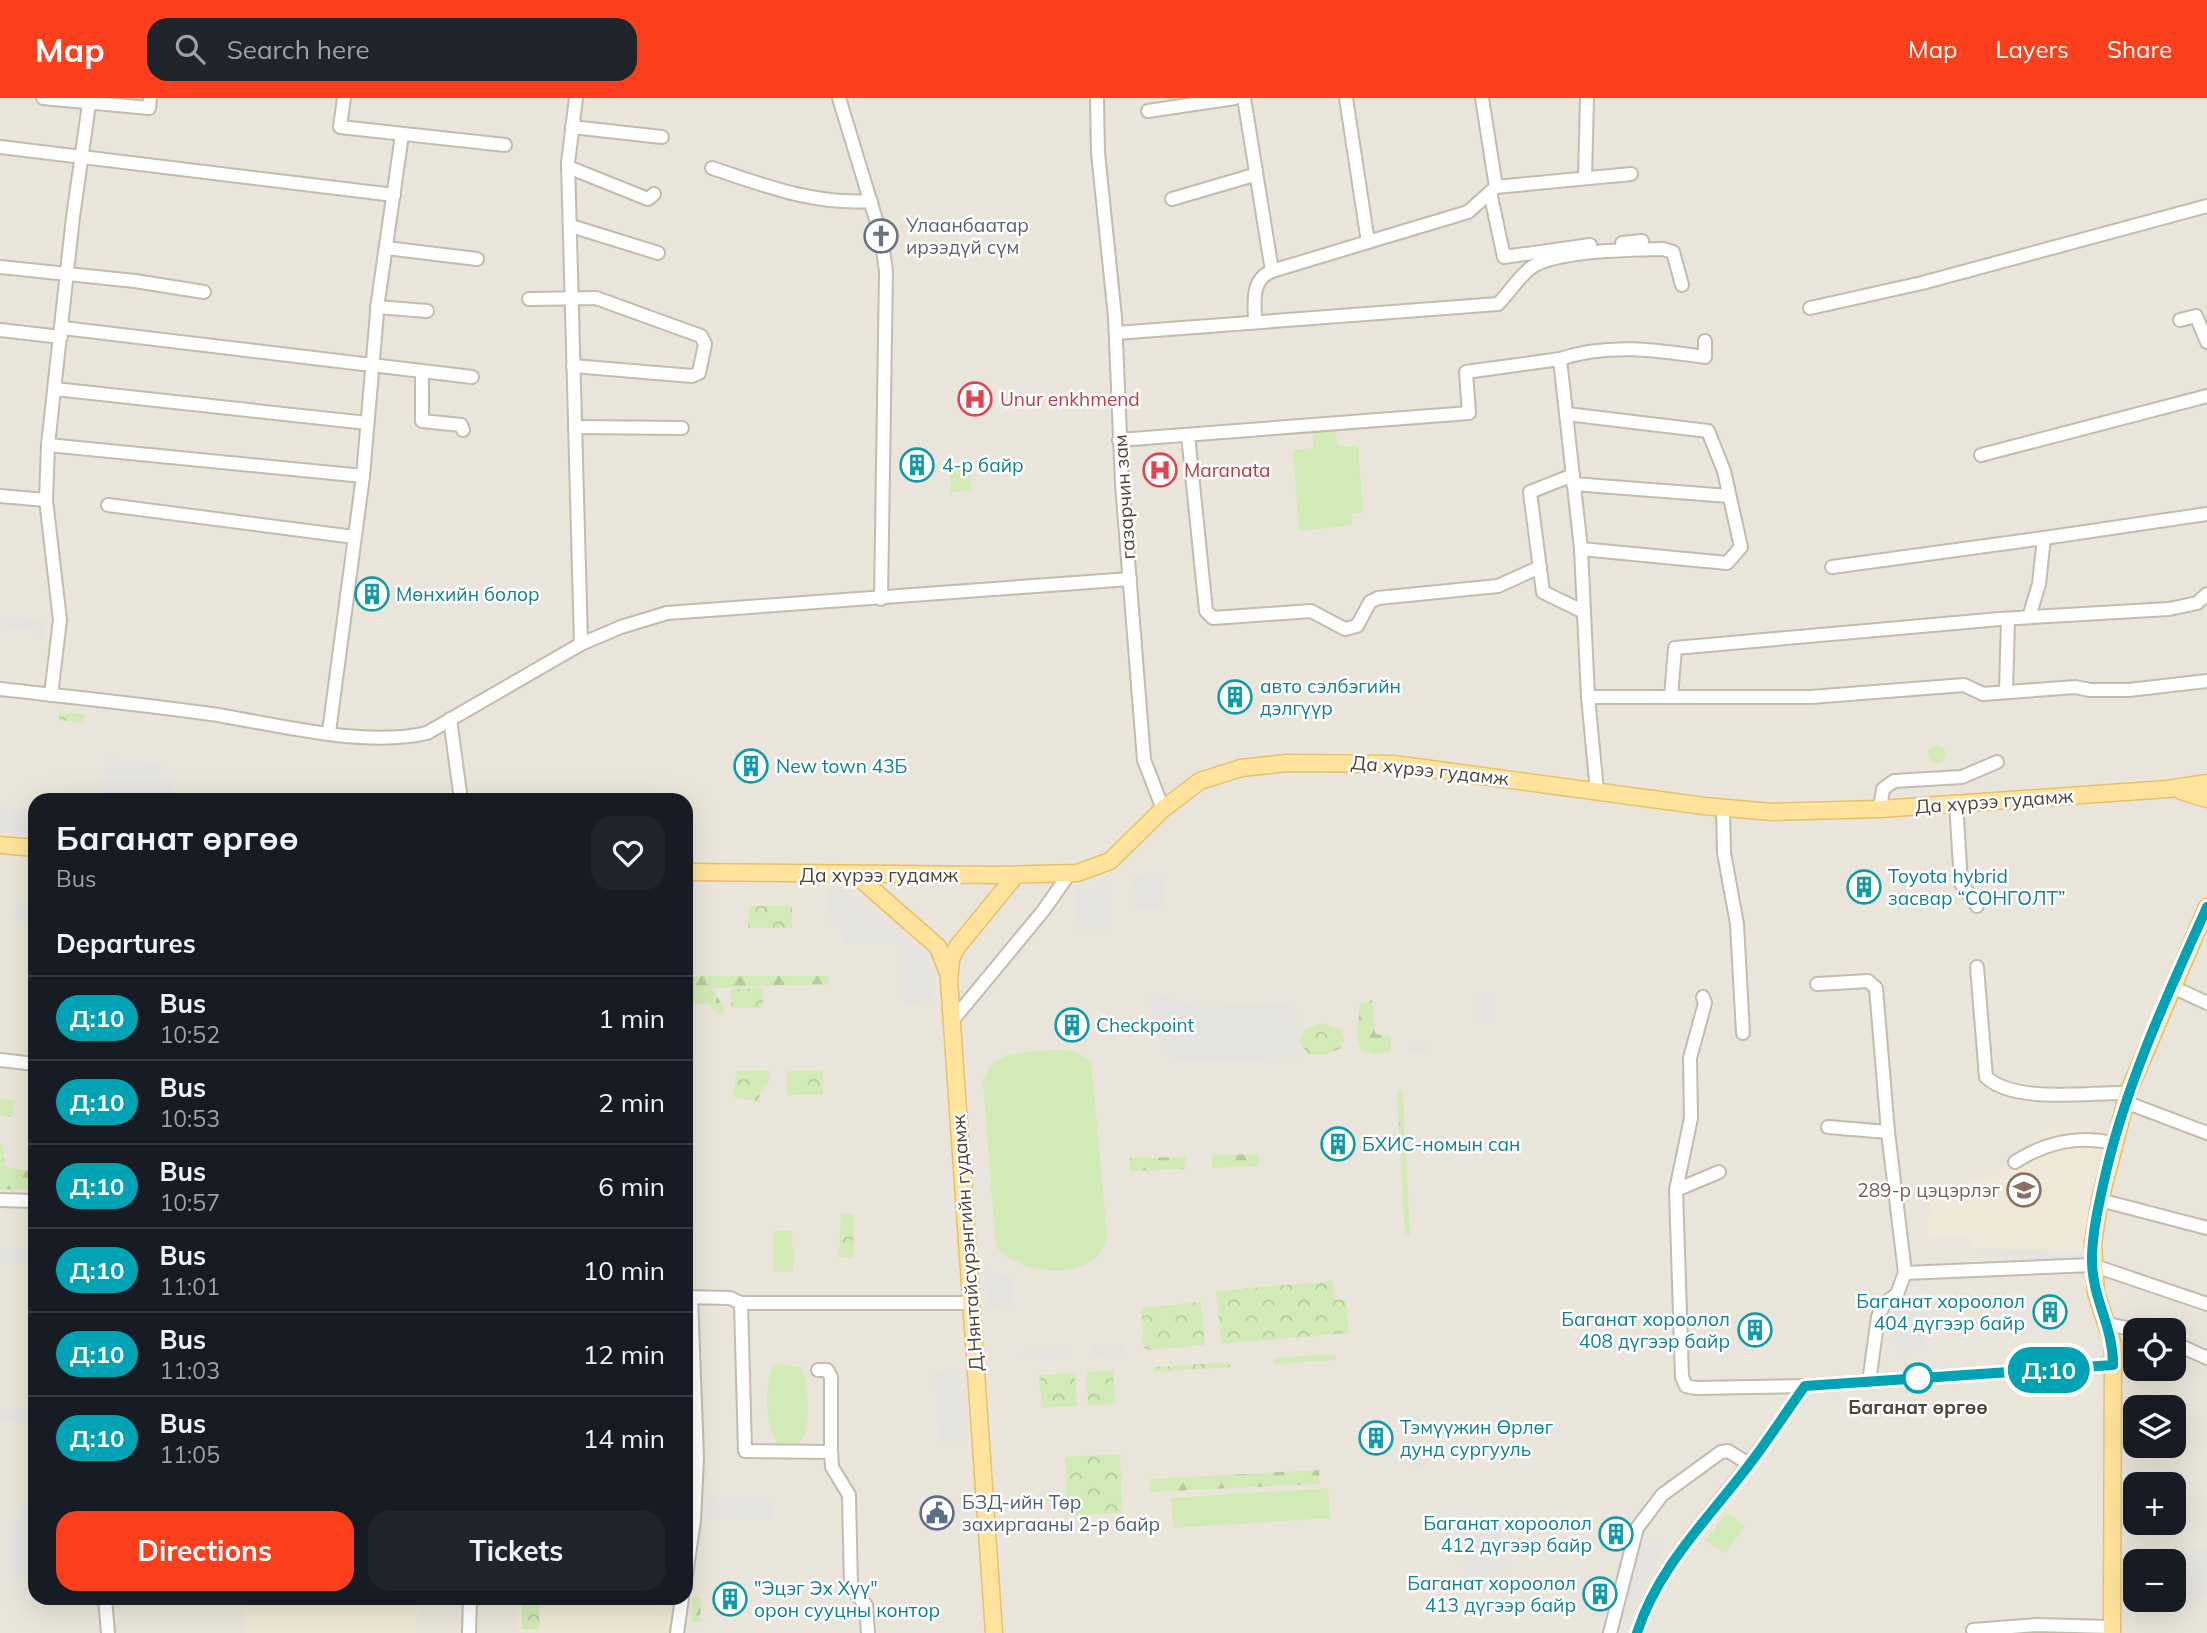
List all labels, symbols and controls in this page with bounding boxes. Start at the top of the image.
search box [147,18,637,81]
text: Map [35,29,105,70]
icon: search [171,30,209,68]
text: Search here [227,33,370,66]
text: Map [1908,34,1957,64]
text: Layers [1995,34,2069,64]
text: Share [2107,34,2172,64]
place label: Улаанбаатар ирээдүй сүм [905,213,1029,259]
church icon: Улаанбаатар ирээдүй сүм [862,217,900,255]
hospital icon: Unur enkhmend [956,380,994,418]
place label: Unur enkhmend [1000,387,1140,411]
street label: газарчин зам [1108,434,1140,560]
building icon: 4-р байр [898,446,936,484]
hospital icon: Maranata [1141,451,1179,489]
place label: 4-р байр [942,453,1024,477]
place label: Maranata [1184,458,1271,482]
building icon: Мөнхийн болор [353,575,391,613]
place label: Мөнхийн болор [396,582,540,606]
place label: авто сэлбэгийн дэлгүүр [1260,674,1401,720]
building icon: авто сэлбэгийн дэлгүүр [1216,678,1254,716]
building icon: New town 43Б [732,747,770,785]
street label: Да хүрээ гудамж [1350,750,1511,790]
place label: New town 43Б [776,754,907,778]
street label: Да хүрээ гудамж [1914,783,2074,818]
button: heart [591,816,665,890]
text: Баганат өргөө [56,817,299,858]
street label: Да хүрээ гудамж [800,863,959,887]
text: Bus [56,864,96,893]
place label: Toyota hybrid засвар “СОНГОЛТ” [1888,864,2066,910]
building icon: Toyota hybrid засвар “СОНГОЛТ” [1845,868,1883,906]
text: Departures [56,927,196,960]
text: Bus [159,987,206,1020]
text: 1 min [598,1002,665,1035]
text: Д:10 [70,1003,124,1033]
building icon: Checkpoint [1053,1006,1091,1044]
place label: Checkpoint [1096,1013,1195,1037]
text: 10:52 [159,1020,220,1049]
text: Bus [159,1071,206,1104]
text: 2 min [598,1086,665,1119]
text: Д:10 [70,1087,124,1117]
text: 10:53 [159,1104,220,1133]
street label: Д.Нянтайсүрэнгийн гудамж [946,1113,988,1372]
building icon: БХИС-номын сан [1319,1125,1357,1163]
place label: БХИС-номын сан [1362,1132,1520,1156]
text: Bus [159,1155,206,1188]
text: 6 min [598,1170,665,1203]
text: Д:10 [70,1171,124,1201]
school or university icon: 289-р цэцэрлэг [2005,1171,2043,1209]
place label: 289-р цэцэрлэг [1857,1178,2001,1202]
text: 10:57 [159,1188,220,1217]
text: Bus [159,1239,206,1272]
text: 10 min [583,1254,665,1287]
text: Д:10 [70,1255,124,1285]
text: 11:01 [159,1272,220,1301]
place label: Баганат хороолол 404 дүгээр байр [1856,1289,2025,1335]
building icon: Баганат хороолол 404 дүгээр байр [2031,1293,2069,1331]
place label: Баганат хороолол 408 дүгээр байр [1561,1307,1730,1353]
building icon: Баганат хороолол 408 дүгээр байр [1736,1311,1774,1349]
map controls [2123,1318,2186,1612]
button: locate [2123,1318,2186,1381]
text: Bus [159,1323,206,1356]
text: 12 min [583,1338,665,1371]
text: Д:10 [70,1339,124,1369]
line badge: Д:10 [2000,1347,2098,1393]
text: Д:10 [2022,1355,2076,1385]
text: 11:03 [159,1356,220,1385]
marker: Баганат өргөө [1903,1363,1933,1393]
place label: Баганат өргөө [1848,1395,1988,1419]
button: layers [2123,1395,2186,1458]
text: Bus [159,1407,206,1440]
place label: Тэмүүжин Өрлөг дунд сургууль [1400,1415,1554,1461]
building icon: Тэмүүжин Өрлөг дунд сургууль [1357,1419,1395,1457]
text: 14 min [583,1422,665,1455]
text: Д:10 [70,1423,124,1453]
text: 11:05 [159,1440,220,1469]
button: + [2123,1472,2186,1535]
place label: БЗД-ийн Төр захиргааны 2-р байр [962,1490,1160,1536]
public building icon: БЗД-ийн Төр захиргааны 2-р байр [918,1494,956,1532]
button: Directions [56,1511,354,1591]
button: Tickets [368,1511,665,1591]
place label: Баганат хороолол 412 дүгээр байр [1423,1511,1592,1557]
building icon: Баганат хороолол 412 дүгээр байр [1597,1515,1635,1553]
button: − [2123,1549,2186,1612]
place label: Баганат хороолол 413 дүгээр байр [1407,1571,1576,1617]
building icon: Баганат хороолол 413 дүгээр байр [1581,1575,1619,1613]
place label: "Эцэг Эх Хүү" орон сууцны контор [754,1576,940,1622]
building icon: "Эцэг Эх Хүү" орон сууцны контор [711,1580,749,1618]

